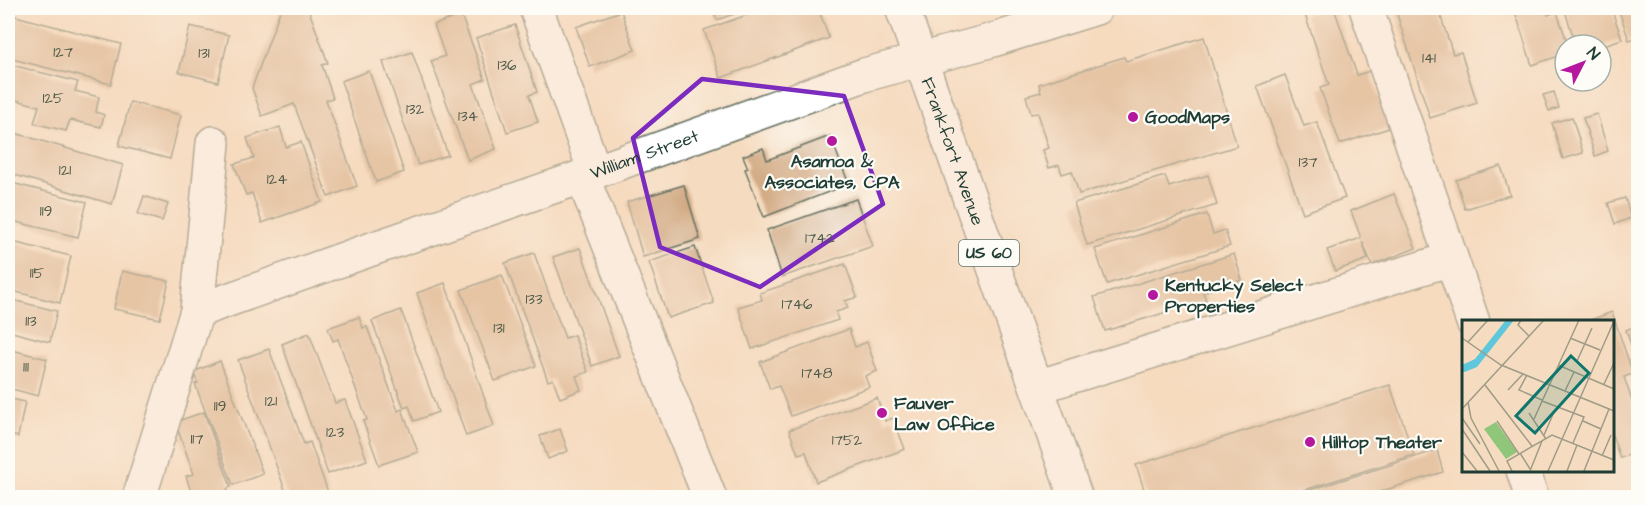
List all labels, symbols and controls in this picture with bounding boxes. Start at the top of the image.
north arrow [1553,33,1613,93]
house number: 127 [53,42,73,63]
house number: 131 [198,43,210,64]
text: N [1582,43,1605,65]
house number: 141 [1422,48,1436,69]
house number: 136 [498,55,517,76]
street label: Frankfort Avenue [915,74,991,229]
house number: 125 [42,88,64,109]
house number: 132 [406,99,424,120]
place label: GoodMaps [1145,105,1230,130]
house number: 134 [458,106,478,127]
marker: GoodMaps [1126,110,1140,124]
street label: William Street [586,123,703,185]
marker: Asamoa & Associates, CPA [825,134,839,148]
place label: Asamoa & Associates, CPA [764,149,900,195]
house number: 137 [1299,152,1317,173]
house number: 121 [59,160,71,181]
house number: 124 [267,169,287,190]
house number: 119 [40,201,52,222]
house number: 1742 [805,228,835,249]
road number: US 60 [959,240,1019,266]
house number: 115 [30,263,45,284]
place label: Kentucky Select Properties [1165,273,1304,319]
marker: Kentucky Select Properties [1146,288,1160,302]
house number: 133 [525,289,543,310]
house number: 1746 [782,294,813,315]
house number: 113 [25,311,37,332]
house number: 131 [493,318,505,339]
inset map [1462,320,1613,472]
house number: 111 [23,357,29,378]
house number: 1748 [801,363,833,384]
house number: 121 [265,391,277,412]
place label: Fauver Law Office [894,391,995,437]
house number: 119 [214,396,226,417]
marker: Fauver Law Office [875,406,889,420]
house number: 123 [326,422,344,443]
house number: 117 [190,429,204,450]
house number: 1752 [832,430,863,451]
place label: Hilltop Theater [1322,430,1442,455]
marker: Hilltop Theater [1303,435,1317,449]

